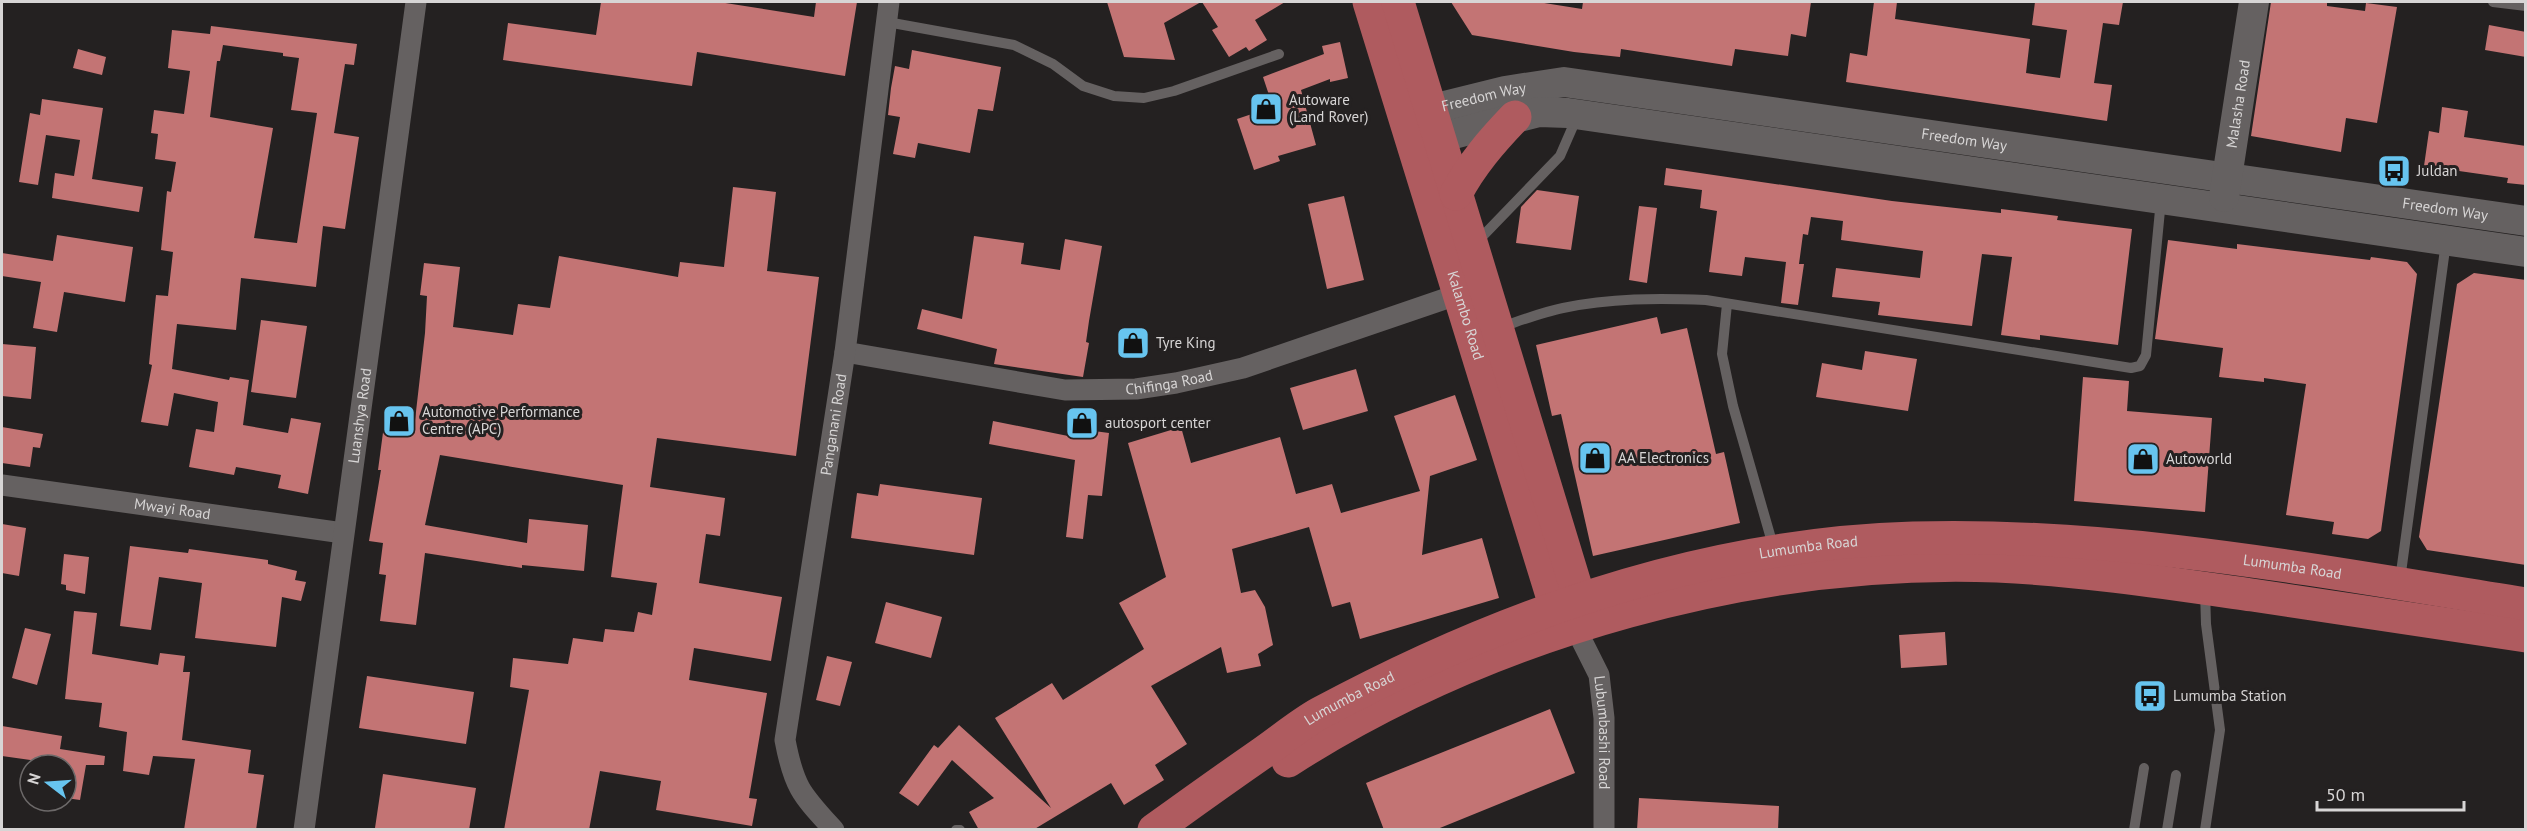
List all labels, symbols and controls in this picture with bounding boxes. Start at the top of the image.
street label: Malasha Road [2222,59,2254,149]
street label: Freedom Way [1439,78,1527,115]
place label: Autoware (Land Rover) [1289,90,1368,126]
shop icon: Autoware (Land Rover) [1248,91,1284,127]
street label: Freedom Way [1920,124,2008,155]
bus stop icon: Juldan [2376,153,2412,189]
place label: Juldan [2416,161,2458,180]
street label: Freedom Way [2401,193,2489,224]
street label: Kalambo Road [1443,268,1489,362]
shop icon: Tyre King [1115,325,1151,361]
place label: Tyre King [1156,333,1216,352]
street label: Chifinga Road [1125,365,1215,398]
street label: Luanshya Road [344,367,375,465]
street label: Panganani Road [816,372,851,477]
place label: Automotive Performance Centre (APC) [422,402,580,438]
shop icon: Automotive Performance Centre (APC) [381,403,417,439]
shop icon: autosport center [1064,405,1100,441]
place label: autosport center [1105,413,1210,432]
shop icon: AA Electronics [1577,440,1613,476]
shop icon: Autoworld [2125,441,2161,477]
place label: AA Electronics [1618,448,1709,467]
place label: Autoworld [2166,449,2232,468]
street label: Mwayi Road [133,494,212,523]
street label: Lumumba Road [1758,531,1859,563]
street label: Lumumba Road [2242,550,2343,583]
street label: Lumumba Road [1300,666,1397,729]
street label: Lubumbashi Road [1590,675,1614,789]
bus stop icon: Lumumba Station [2132,678,2168,714]
place label: Lumumba Station [2173,686,2286,705]
north arrow [18,753,78,813]
text: N [23,771,45,787]
scale bar [2317,774,2464,812]
text: 50 m [2326,783,2365,806]

